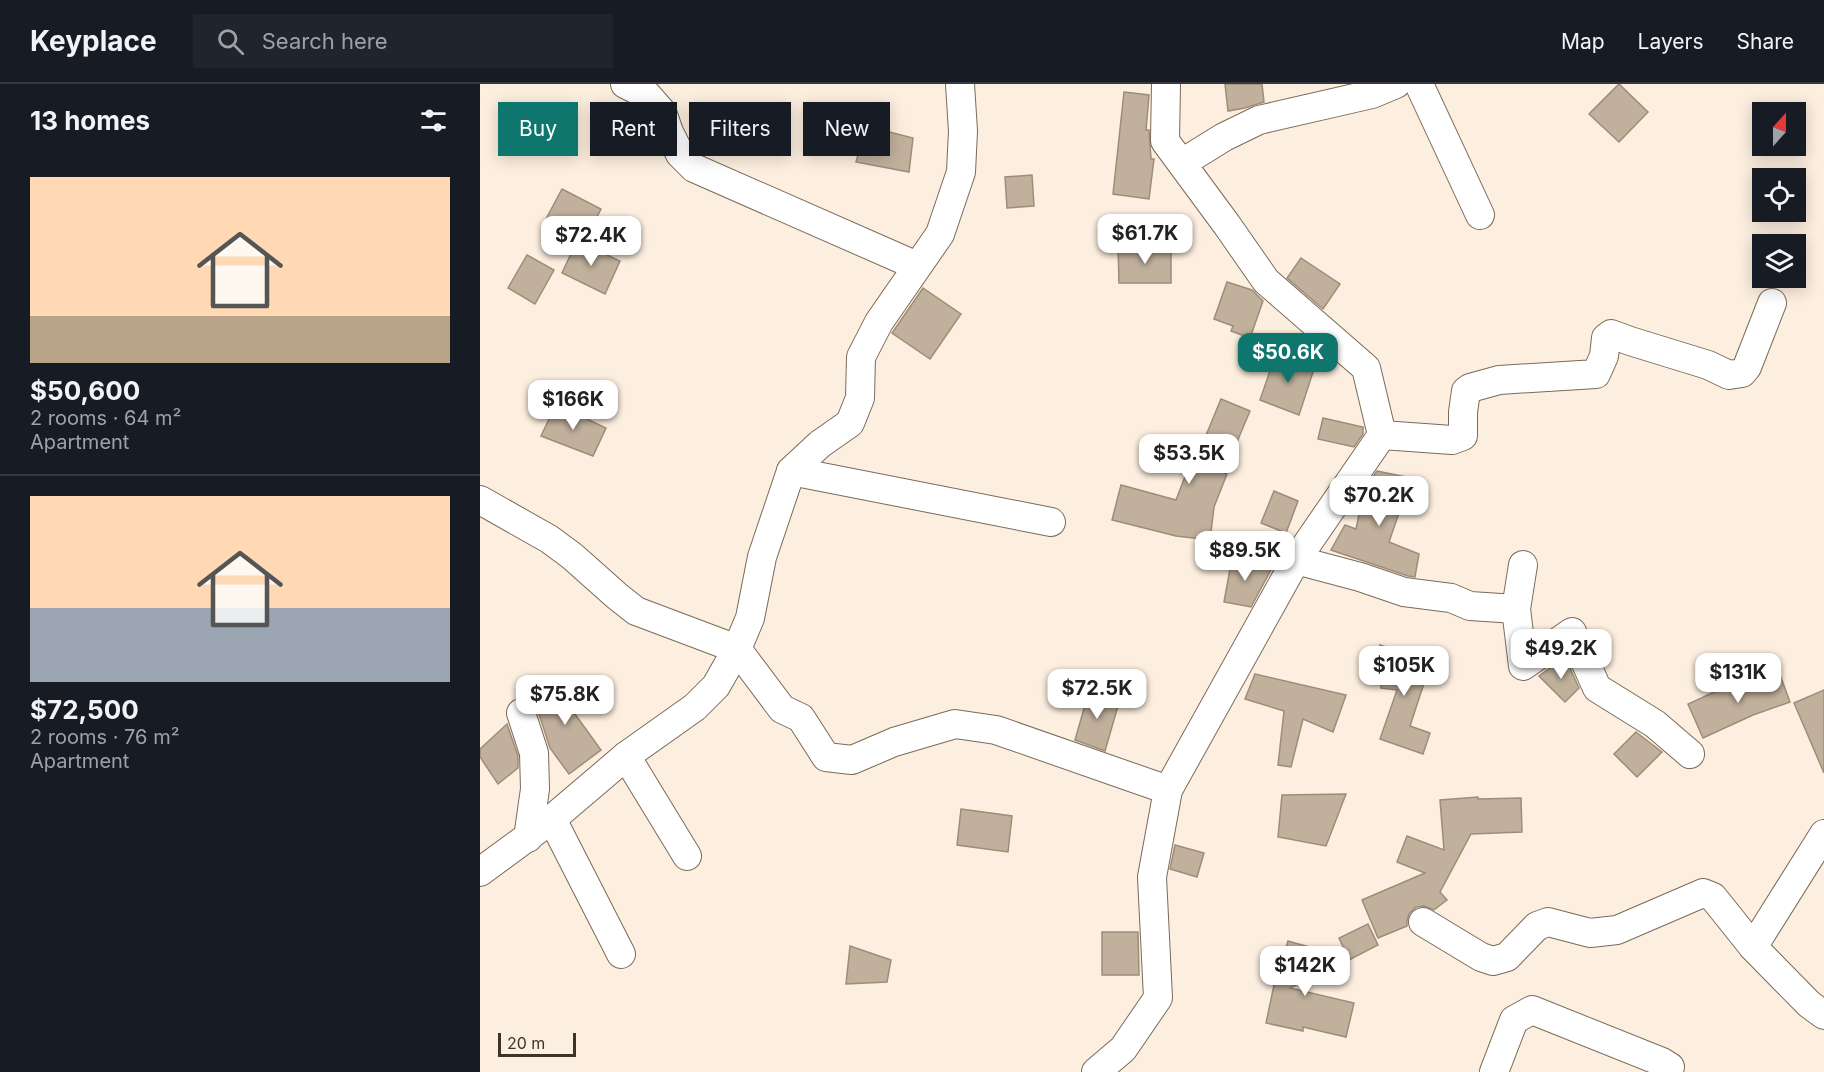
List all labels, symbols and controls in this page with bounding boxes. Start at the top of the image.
search box [193,14,613,68]
text: Keyplace [30,24,157,58]
icon: search [214,25,247,58]
text: Search here [262,28,388,54]
text: Map [1561,29,1605,54]
text: Layers [1638,29,1704,54]
text: Share [1737,29,1794,54]
chip: Buy [498,102,578,156]
chip: Rent [590,102,677,156]
chip: Filters [689,102,791,156]
chip: New [803,102,890,156]
north arrow [1752,102,1806,156]
map controls [1752,102,1806,288]
icon: filters [417,104,450,137]
text: 13 homes [30,105,150,136]
button: locate [1752,168,1806,222]
pin: $61.7K [1096,214,1194,265]
icon: home [186,216,294,324]
pin: $72.4K [542,216,640,267]
text: $61.7K [1112,221,1178,245]
text: $72.4K [555,223,627,247]
button: layers [1752,234,1806,288]
pin: $50.6K [1239,333,1337,384]
text: $50.6K [1252,340,1324,364]
text: $50,600 [30,375,140,406]
pin: $166K [531,380,615,431]
text: $166K [542,387,604,411]
text: 2 rooms · 64 m² [30,406,181,430]
text: Apartment [30,430,129,454]
pin: $53.5K [1140,434,1238,485]
text: $53.5K [1153,441,1225,465]
pin: $70.2K [1330,476,1428,527]
text: $70.2K [1344,483,1414,507]
pin: $89.5K [1196,531,1294,582]
icon: home [186,535,294,643]
text: $89.5K [1209,538,1281,562]
pin: $49.2K [1512,629,1610,680]
text: $49.2K [1525,636,1597,660]
pin: $105K [1362,646,1446,697]
text: $105K [1373,653,1435,677]
pin: $131K [1696,653,1780,704]
text: $131K [1709,660,1767,684]
pin: $72.5K [1048,669,1146,720]
pin: $75.8K [516,675,614,726]
text: $72.5K [1061,676,1133,700]
text: $75.8K [530,682,600,706]
text: $72,500 [30,694,139,725]
text: 2 rooms · 76 m² [30,725,179,749]
text: Apartment [30,749,129,773]
pin: $142K [1263,946,1347,997]
text: $142K [1274,953,1336,977]
scale bar [498,1030,576,1058]
text: 20 m [507,1033,545,1053]

